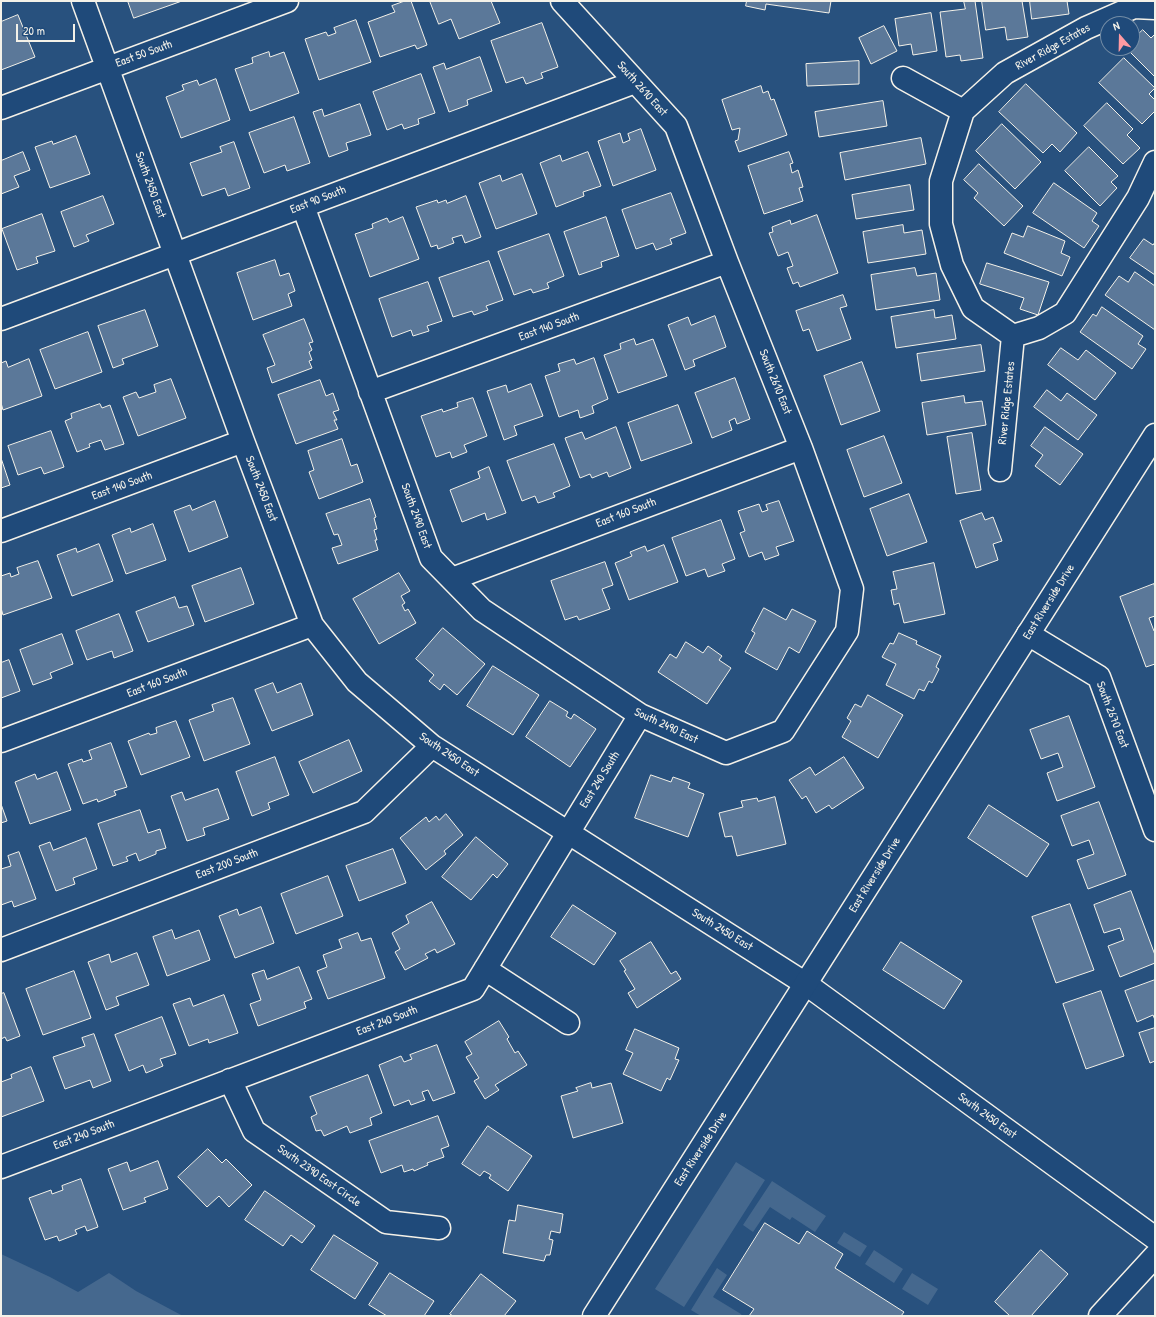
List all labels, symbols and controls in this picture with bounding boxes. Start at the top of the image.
scale bar [18,16,77,42]
north arrow [1100,16,1140,56]
text: N [1111,18,1121,33]
street label: River Ridge Estates [1013,21,1093,73]
text: 20 m [23,22,45,39]
street label: East 50 South [114,37,174,71]
street label: South 2610 East [614,59,670,119]
street label: South 2450 East [131,150,169,220]
street label: East 90 South [288,183,348,217]
street label: East 140 South [517,309,581,345]
street label: South 2610 East [755,347,795,417]
street label: River Ridge Estates [995,361,1019,445]
street label: South 2450 East [242,454,280,524]
street label: East 140 South [90,468,154,504]
street label: South 2490 East [398,481,434,551]
street label: East 160 South [594,495,658,531]
street label: East Riverside Drive [1020,562,1078,642]
street label: East 160 South [125,665,189,701]
street label: South 2670 East [1093,680,1131,750]
street label: South 2490 East [632,705,700,747]
street label: South 2450 East [416,730,482,780]
street label: East 240 South [577,749,623,811]
street label: East Riverside Drive [846,835,904,915]
street label: East 200 South [194,846,260,882]
street label: South 2450 East [689,906,755,954]
street label: East 240 South [355,1003,419,1039]
street label: South 2450 East [955,1090,1019,1142]
street label: East Riverside Drive [672,1109,730,1189]
street label: East 240 South [52,1117,116,1153]
street label: South 2390 East Circle [274,1142,364,1210]

